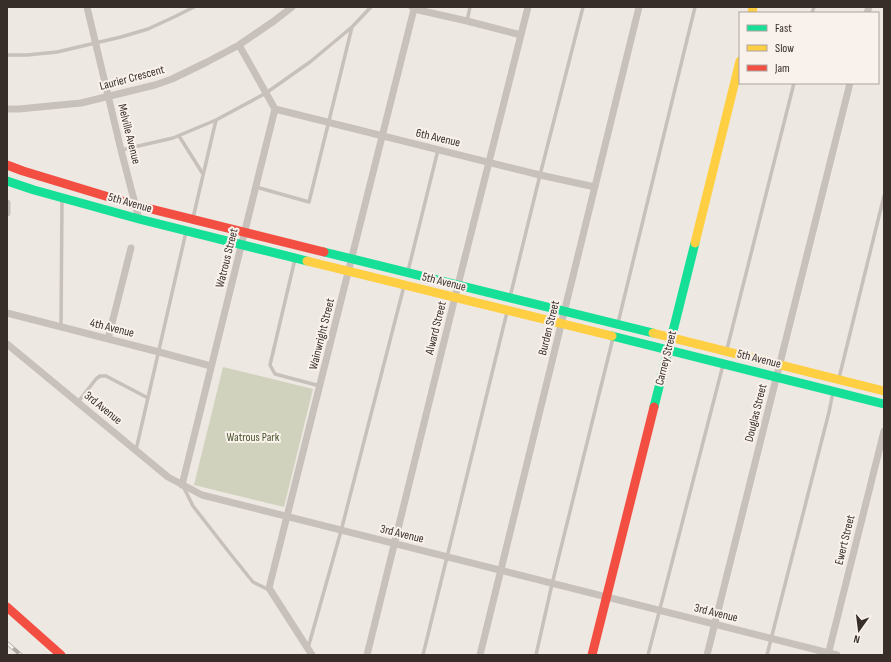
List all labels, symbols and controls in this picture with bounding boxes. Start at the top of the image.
legend [739,12,879,84]
text: Fast [775,21,792,36]
text: Slow [775,41,794,56]
text: Jam [774,61,790,76]
street label: Laurier Crescent [98,62,166,94]
street label: Melville Avenue [114,102,144,166]
street label: 6th Avenue [414,126,462,150]
street label: 5th Avenue [106,190,154,216]
street label: Watrous Street [212,226,242,289]
street label: 5th Avenue [420,269,468,295]
street label: Wainwright Street [306,297,338,371]
street label: Burden Street [535,299,563,357]
street label: Alward Street [422,300,450,357]
street label: 4th Avenue [88,315,136,341]
street label: Carney Street [652,329,680,387]
street label: 5th Avenue [735,346,783,372]
street label: Douglas Street [742,382,771,443]
street label: 3rd Avenue [81,388,125,428]
park label: Watrous Park [227,430,280,445]
street label: Ewert Street [832,513,859,567]
street label: 3rd Avenue [379,521,426,547]
street label: 3rd Avenue [693,600,740,626]
north arrow [839,610,879,650]
text: N [852,632,861,646]

